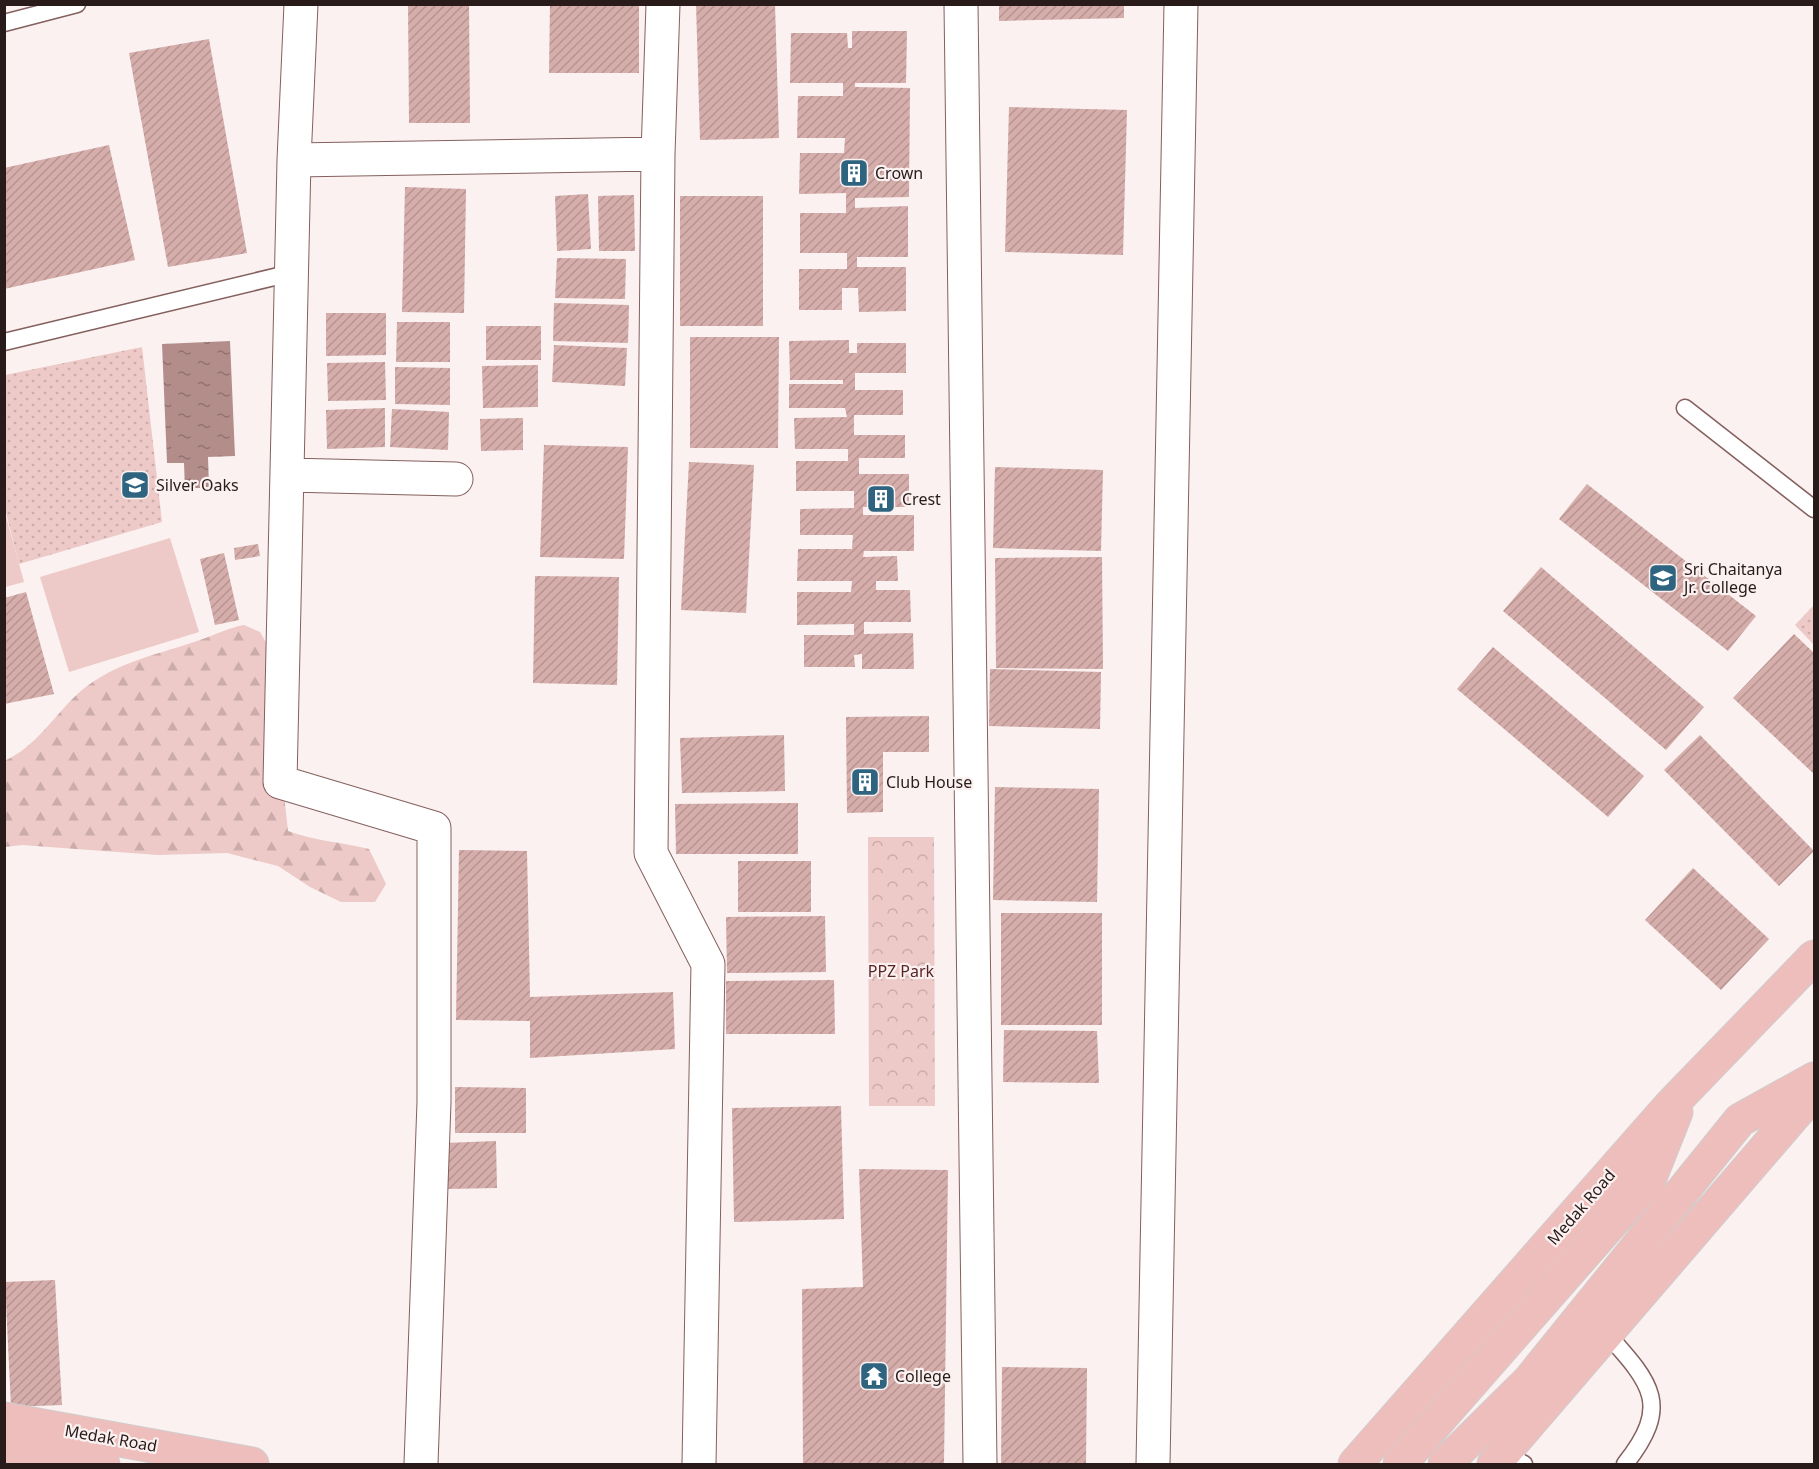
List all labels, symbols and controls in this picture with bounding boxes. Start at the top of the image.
building icon: Crown [838,157,870,189]
place label: Crown [875,162,923,184]
school or university icon: Silver Oaks [119,469,151,501]
place label: Silver Oaks [156,474,239,496]
building icon: Crest [865,483,897,515]
place label: Crest [902,488,941,510]
place label: Sri Chaitanya Jr. College [1682,558,1783,598]
school or university icon: Sri Chaitanya Jr. College [1647,562,1679,594]
building icon: Club House [849,766,881,798]
place label: Club House [886,771,972,793]
park label: PPZ Park [868,960,935,982]
street label: Medak Road [1542,1164,1620,1250]
temple icon: College [858,1360,890,1392]
place label: College [895,1365,951,1387]
street label: Medak Road [63,1419,159,1457]

